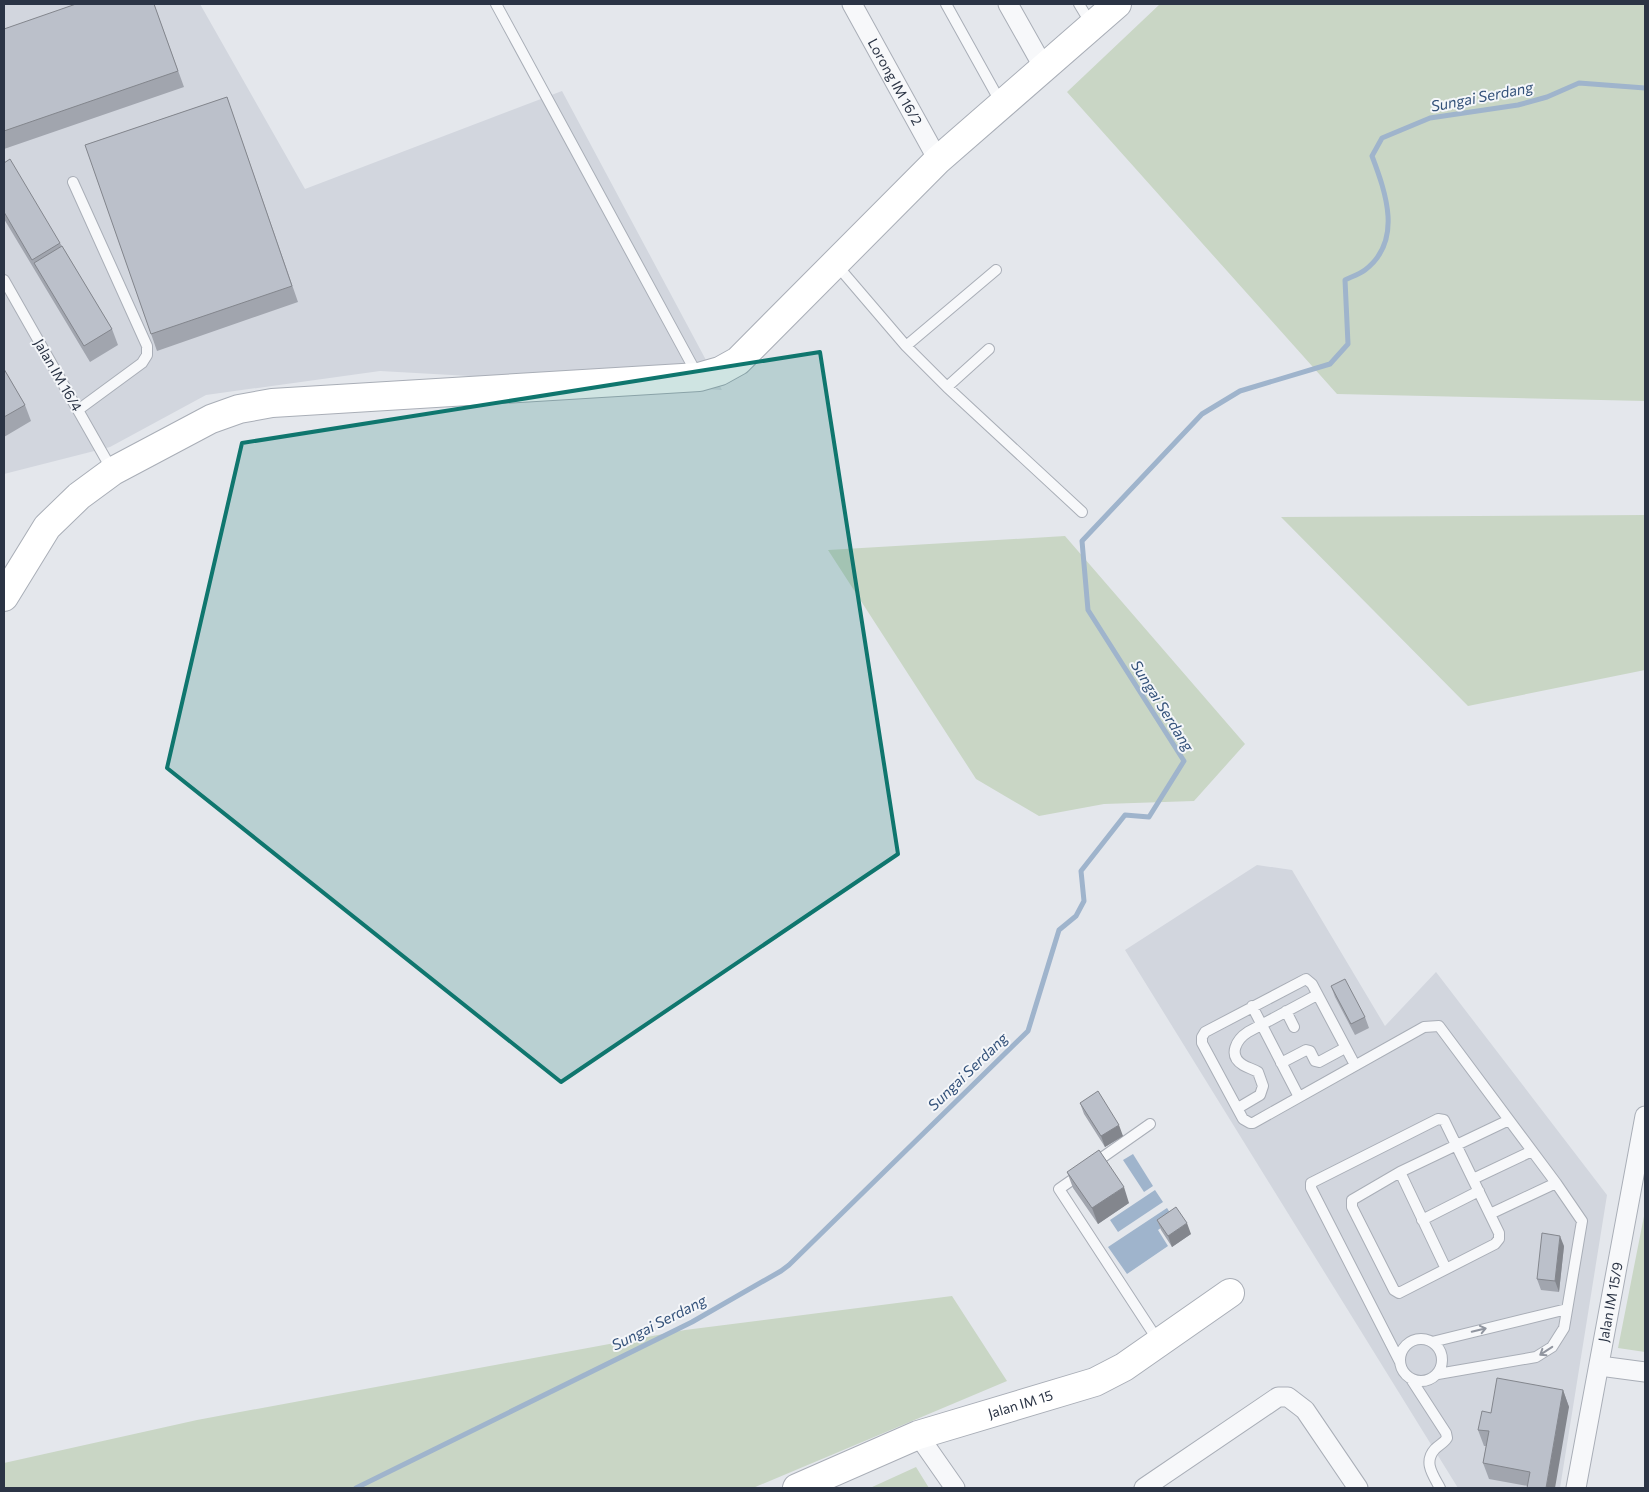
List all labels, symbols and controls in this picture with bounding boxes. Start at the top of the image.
street label: Lorong IM 16/2 [865,35,926,128]
water label: Sungai Serdang [1429,77,1535,115]
street label: Jalan IM 16/4 [31,336,86,414]
water label: Sungai Serdang [1128,657,1199,755]
water label: Sungai Serdang [924,1028,1012,1114]
street label: Jalan IM 15/9 [1594,1261,1626,1344]
water label: Sungai Serdang [608,1290,710,1354]
one-way arrow [1470,1325,1486,1334]
one-way arrow [1539,1346,1553,1356]
street label: Jalan IM 15 [986,1386,1055,1422]

